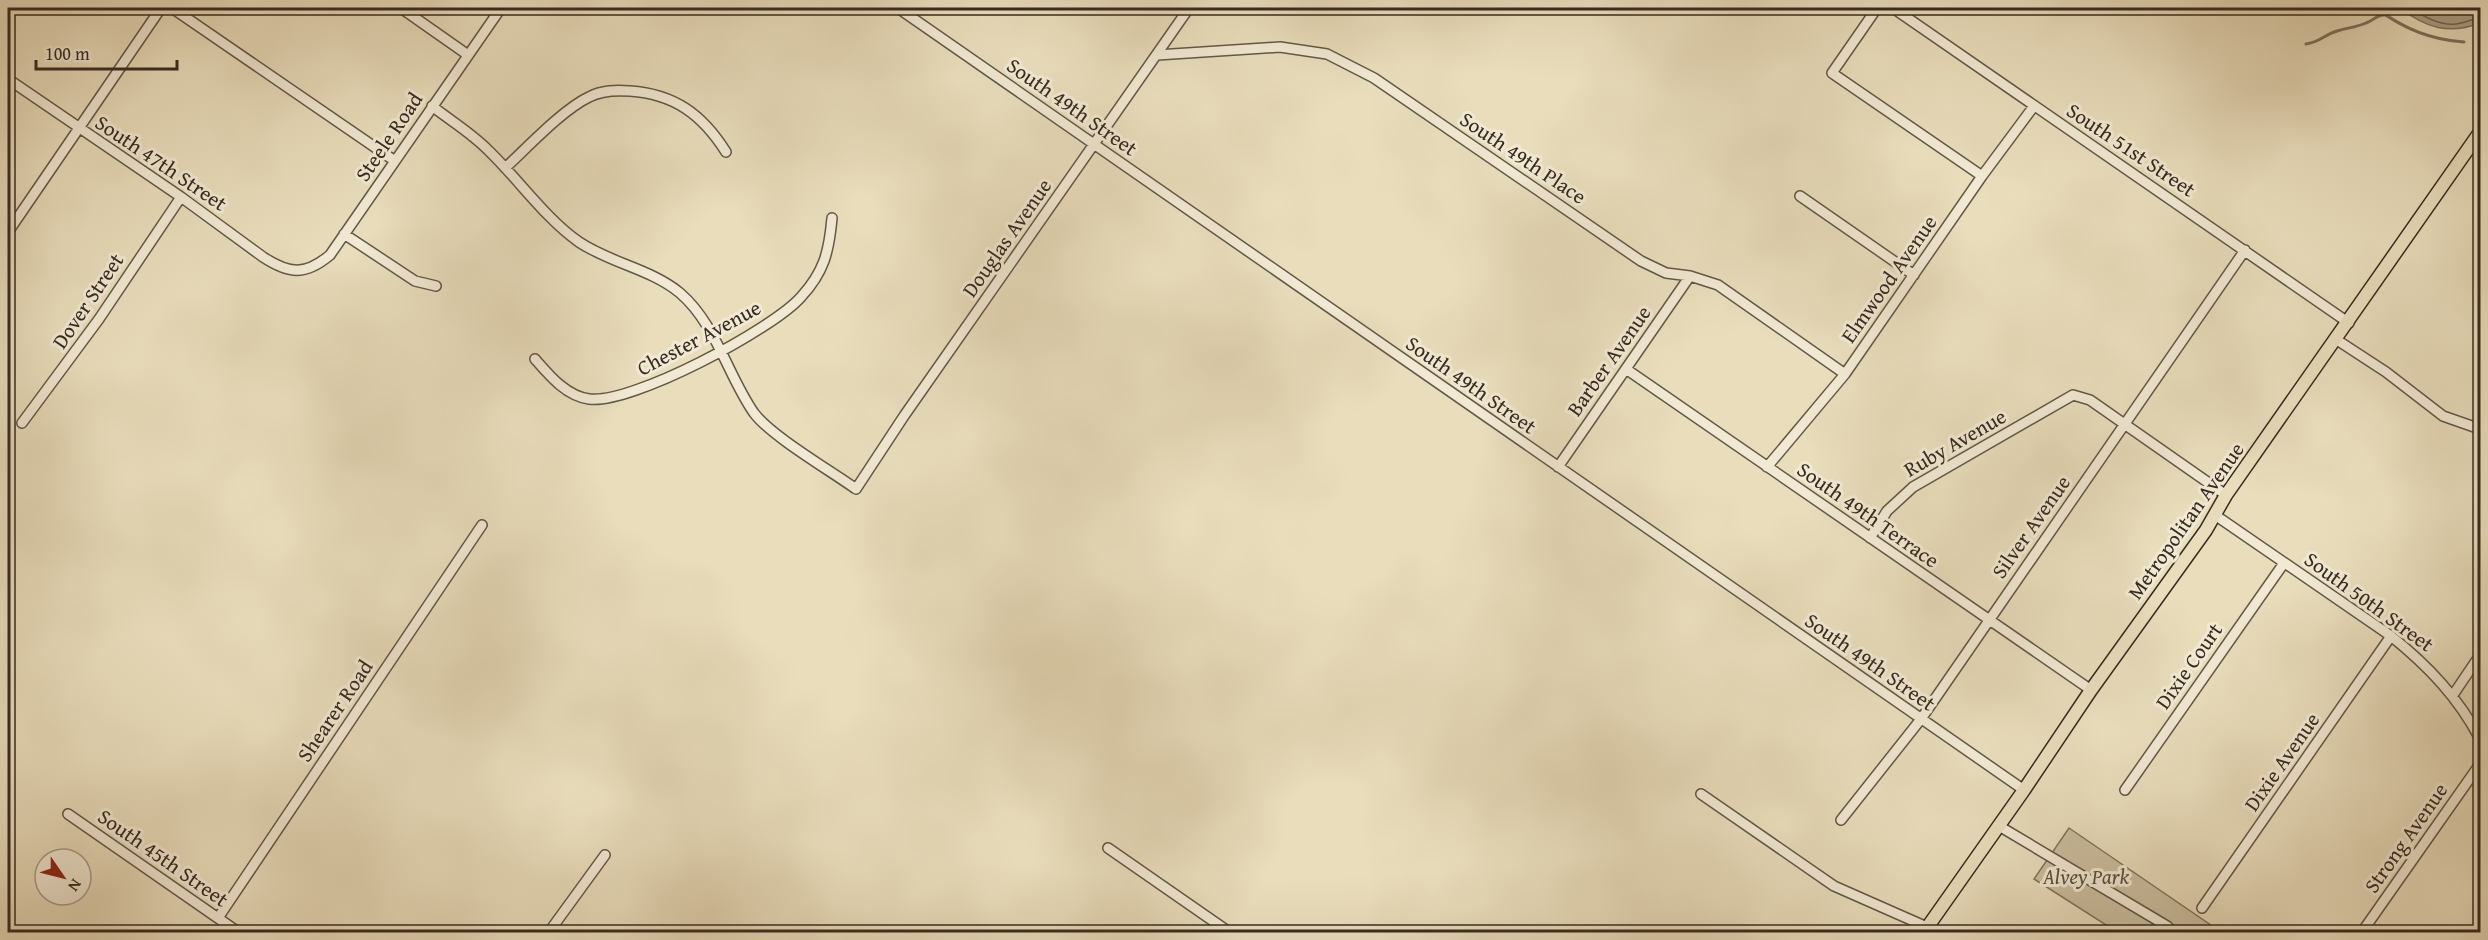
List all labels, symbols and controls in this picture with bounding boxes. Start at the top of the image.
scale bar [36,33,177,71]
text: 100 m [45,40,90,67]
street label: South 49th Street [1001,50,1144,164]
street label: Steele Road [347,85,430,188]
street label: South 51st Street [2060,95,2203,205]
street label: South 49th Place [1454,104,1593,211]
street label: South 47th Street [89,107,234,219]
street label: Douglas Avenue [954,172,1059,303]
street label: Elmwood Avenue [1833,208,1944,349]
street label: Dover Street [44,246,131,355]
street label: Chester Avenue [631,292,766,383]
street label: Barber Avenue [1559,299,1658,422]
street label: South 49th Street [1400,328,1543,442]
street label: Ruby Avenue [1898,401,2012,484]
street label: Metropolitan Avenue [2120,436,2252,606]
street label: South 49th Terrace [1791,454,1946,575]
street label: Silver Avenue [1984,469,2078,585]
street label: South 50th Street [2298,544,2441,660]
street label: South 49th Street [1799,605,1942,719]
street label: Dixie Court [2147,616,2230,715]
street label: Shearer Road [289,653,381,768]
street label: Dixie Avenue [2236,706,2327,817]
street label: Strong Avenue [2356,776,2455,899]
street label: South 45th Street [92,801,235,915]
north arrow [33,847,93,907]
park label: Alvey Park [2042,861,2129,892]
text: N [62,874,88,897]

